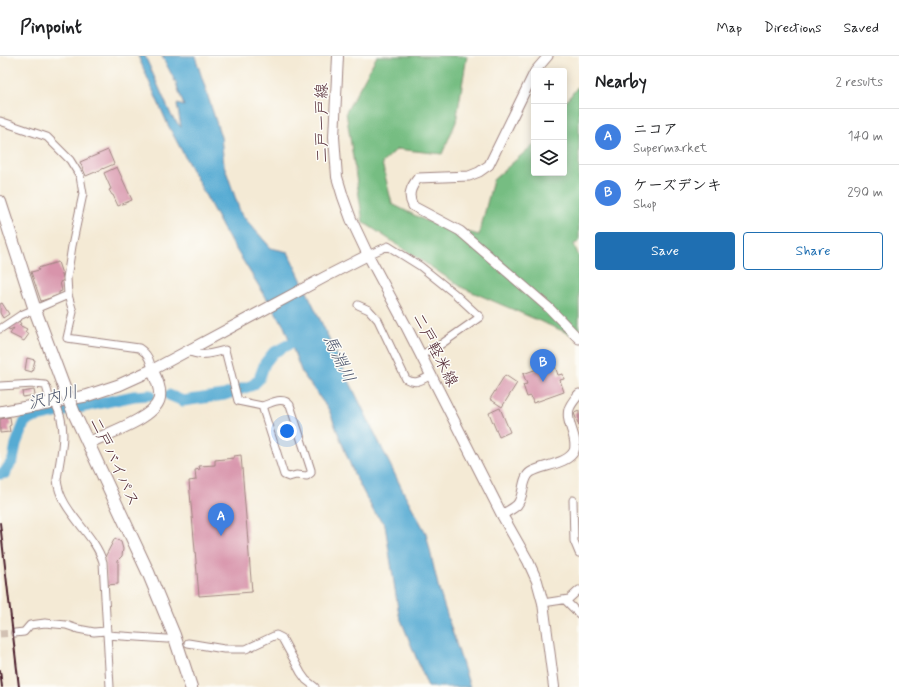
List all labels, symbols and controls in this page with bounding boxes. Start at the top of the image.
text: Pinpoint [20,15,82,40]
text: Map [716,19,742,37]
text: Directions [764,19,822,37]
text: Saved [844,19,879,37]
map controls [531,68,567,176]
button: + [531,68,567,104]
text: Nearby [595,71,647,93]
text: 2 results [836,74,883,91]
street label: 二戸一戸線 [312,83,333,163]
button: − [531,104,567,140]
text: ニコア [633,120,678,140]
text: A [604,128,612,145]
text: 140 m [848,128,883,145]
button: layers [531,140,567,176]
text: Supermarket [633,140,707,157]
text: ケーズデンキ [633,176,722,196]
text: B [604,184,612,201]
text: 290 m [847,184,883,201]
text: Shop [633,196,657,213]
button: Save [595,232,735,270]
button: Share [743,232,883,270]
street label: 二戸軽米線 [407,310,463,390]
water label: 馬淵川 [318,331,360,387]
pin: B [530,349,556,382]
water label: 沢内川 [26,381,80,415]
street label: 二戸バイパス [84,414,144,510]
your location [277,421,297,441]
pin: A [208,503,234,536]

